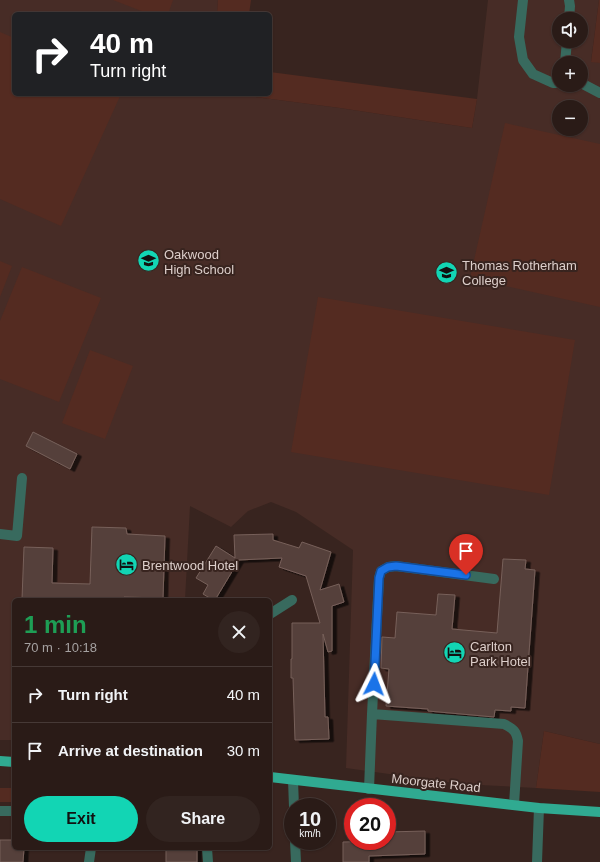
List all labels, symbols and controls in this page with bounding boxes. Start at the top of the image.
map controls [552,12,588,136]
button: sound [552,12,588,48]
icon: right [24,28,76,80]
text: 40 m [90,28,154,59]
button: + [552,56,588,92]
text: Turn right [90,61,166,81]
button: − [552,100,588,136]
place label: Oakwood High School [164,247,234,277]
school or university icon: Oakwood High School [135,248,161,274]
place label: Thomas Rotherham College [462,258,577,288]
school or university icon: Thomas Rotherham College [434,259,460,285]
pin [449,534,483,575]
icon: arrive [455,540,477,562]
hotel icon: Brentwood Hotel [114,552,140,578]
place label: Brentwood Hotel [142,558,238,573]
text: 1 min [24,611,87,638]
button: close [218,611,260,653]
place label: Carlton Park Hotel [470,639,531,669]
text: 70 m · 10:18 [24,640,97,655]
hotel icon: Carlton Park Hotel [442,640,468,666]
position arrow [353,663,395,705]
icon: right [24,684,46,706]
text: Turn right [58,686,128,703]
text: 40 m [227,686,260,703]
icon: arrive [24,740,46,762]
text: Arrive at destination [58,742,203,759]
text: 30 m [227,742,260,759]
street label: Moorgate Road [391,771,481,795]
button: Exit [24,796,138,842]
button: Share [146,796,260,842]
speed limit sign: 20 [344,798,396,850]
text: 10 [299,808,321,830]
text: km/h [299,828,321,839]

